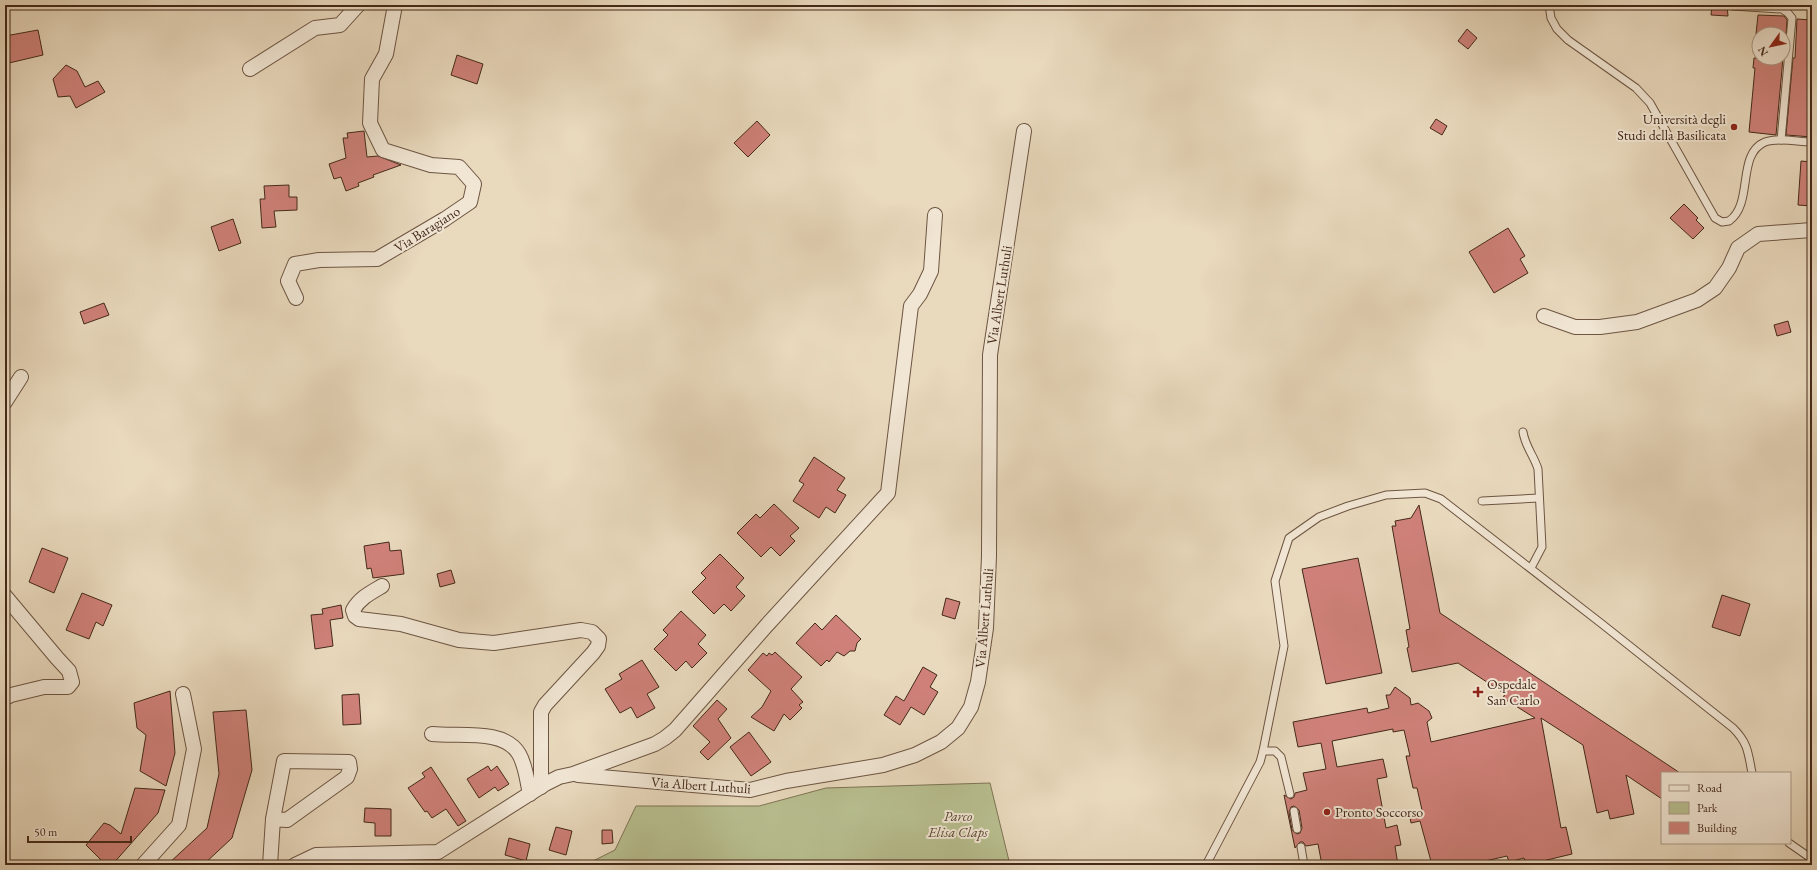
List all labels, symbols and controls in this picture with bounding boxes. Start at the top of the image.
north arrow [1751,26,1791,66]
text: N [1754,44,1771,59]
place label: Università degli Studi della Basilicata [1617,110,1727,144]
marker: Università degli Studi della Basilicata [1729,122,1739,132]
street label: Via Baragiano [391,202,463,256]
street label: Via Albert Luthuli [982,244,1016,346]
street label: Via Albert Luthuli [971,567,997,669]
place label: Ospedale San Carlo [1487,675,1540,709]
marker: Ospedale San Carlo [1472,686,1484,698]
legend [1661,772,1791,844]
street label: Via Albert Luthuli [651,773,752,798]
text: Road [1697,780,1723,796]
text: Park [1697,800,1718,816]
place label: Pronto Soccorso [1335,803,1423,821]
park label: Parco Elisa Claps [927,807,988,841]
marker: Pronto Soccorso [1322,807,1332,817]
scale bar [28,818,131,844]
text: Building [1697,820,1738,836]
text: 50 m [34,824,58,840]

